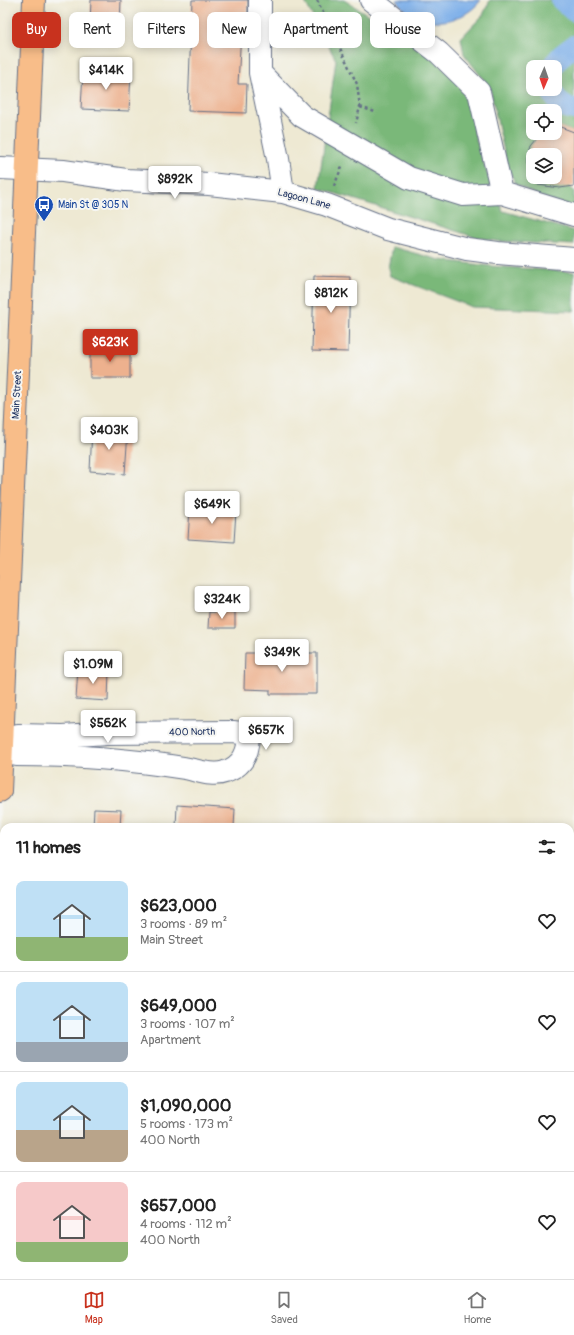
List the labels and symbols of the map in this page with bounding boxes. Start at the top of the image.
pin: $414K [78,57,134,91]
north arrow [526,60,562,96]
pin: $892K [147,166,203,200]
street label: Lagoon Lane [276,186,332,212]
bus stop icon: Main St @ 305 N [33,194,55,222]
place label: Main St @ 305 N [58,199,129,211]
pin: $812K [303,280,359,314]
pin: $623K [82,329,138,363]
street label: Main Street [10,370,24,420]
pin: $403K [81,417,137,451]
pin: $649K [184,491,240,525]
pin: $324K [194,586,250,620]
pin: $349K [254,639,310,673]
pin: $1.09M [60,651,126,685]
pin: $562K [80,710,136,744]
pin: $657K [238,717,294,751]
street label: 400 North [169,726,215,738]

